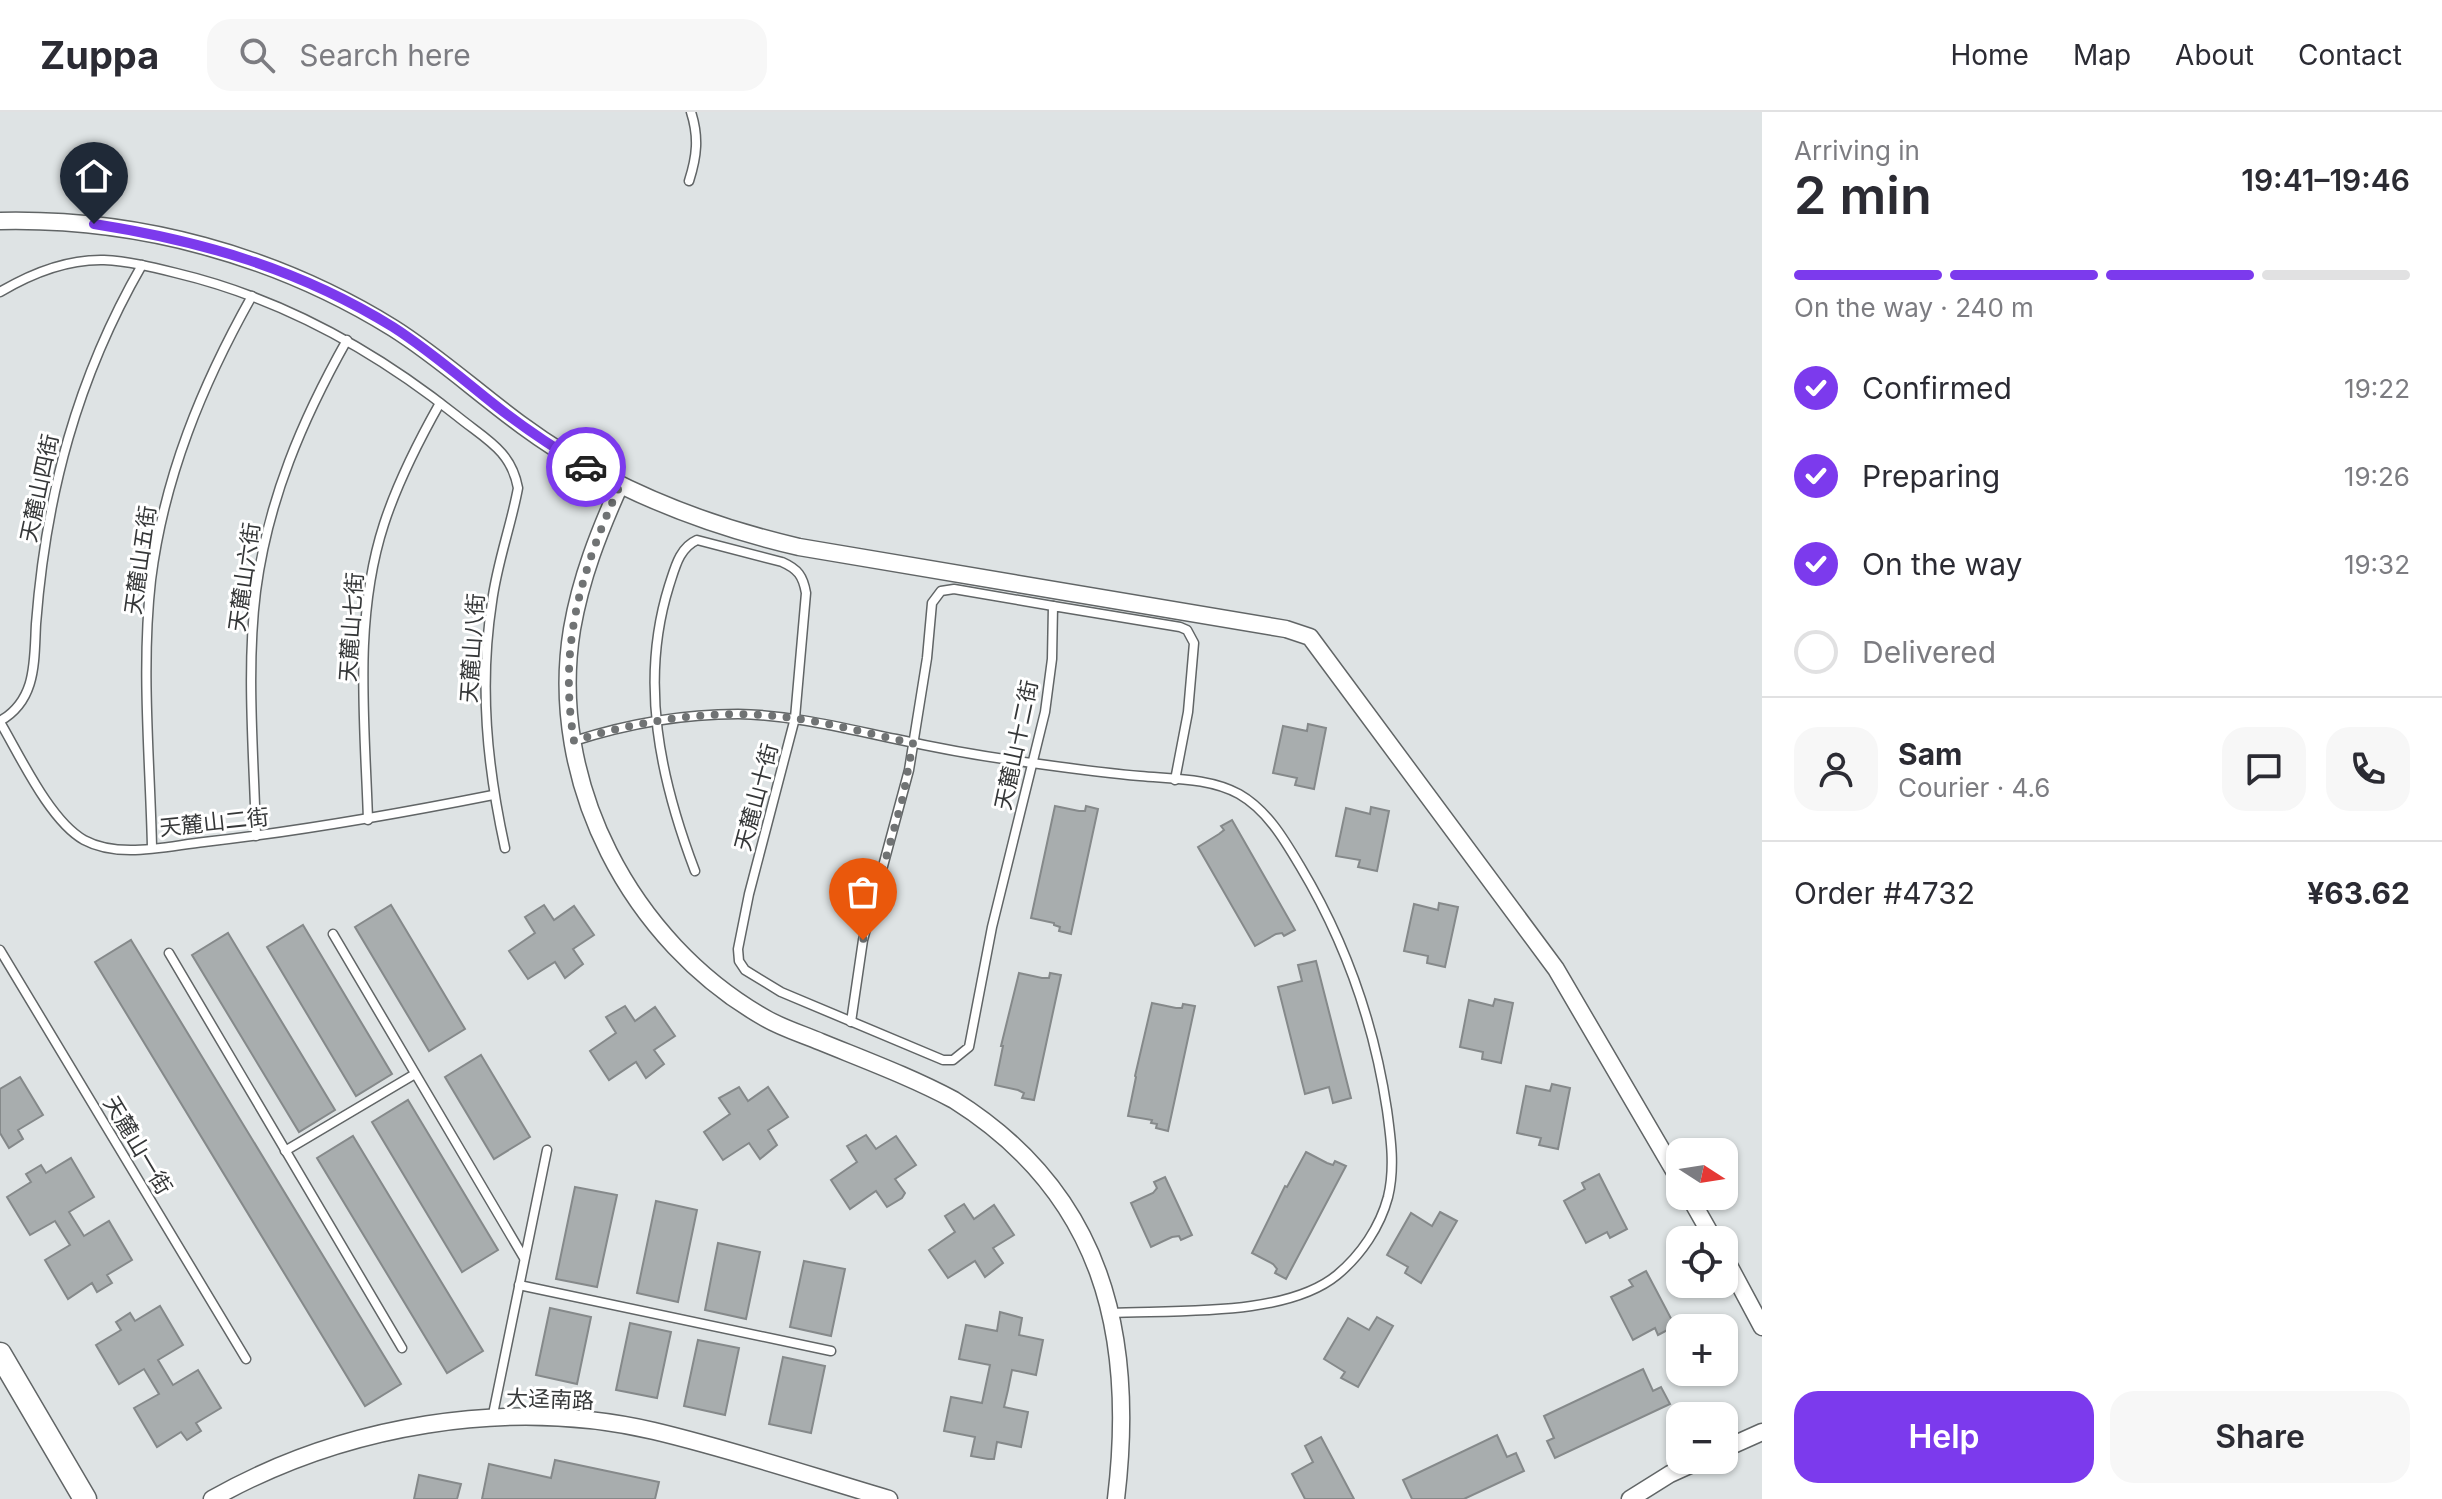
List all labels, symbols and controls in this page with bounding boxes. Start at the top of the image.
search box [207,19,767,91]
text: Zuppa [40,32,159,78]
icon: search [235,33,279,77]
text: Search here [299,37,471,73]
text: Home [1950,38,2029,72]
text: Map [2073,38,2131,72]
text: About [2175,38,2254,72]
text: Contact [2298,38,2402,72]
text: Arriving in [1794,135,1920,166]
pin [60,142,128,224]
icon: home [72,154,116,198]
text: 19:41–19:46 [2241,162,2410,198]
text: 2 min [1794,164,1932,227]
text: On the way · 240 m [1794,292,2034,323]
icon: check [1794,366,1838,410]
text: Confirmed [1862,370,2012,406]
text: 19:22 [2344,373,2410,404]
courier [546,427,626,507]
street label: 天麓山四街 [15,431,63,545]
icon: car [564,445,608,489]
icon: check [1794,454,1838,498]
text: Preparing [1862,458,2000,494]
text: 19:26 [2344,461,2410,492]
street label: 天麓山五街 [119,504,161,616]
street label: 天麓山六街 [223,521,265,633]
icon: check [1794,542,1838,586]
text: On the way [1862,546,2022,582]
text: 19:32 [2344,549,2410,580]
street label: 天麓山七街 [334,571,368,683]
street label: 天麓山八街 [455,592,489,704]
text: Delivered [1862,634,1996,670]
street label: 天麓山十二街 [990,678,1042,812]
button: person [1794,727,1878,811]
button: chat [2222,727,2306,811]
button: phone [2326,727,2410,811]
text: Sam [1898,736,1962,772]
street label: 天麓山十街 [729,741,783,853]
text: Courier · 4.6 [1898,772,2050,803]
street label: 天麓山二街 [158,803,270,841]
pin [829,858,897,940]
icon: bag [841,870,885,914]
text: Order #4732 [1794,875,1975,911]
text: ¥63.62 [2307,875,2410,911]
street label: 天麓山一街 [99,1091,177,1199]
north arrow [1666,1138,1738,1210]
map controls [1666,1138,1738,1474]
button: locate [1666,1226,1738,1298]
button: + [1666,1314,1738,1386]
street label: 大迳南路 [506,1384,594,1414]
button: Help [1794,1391,2094,1483]
button: Share [2110,1391,2410,1483]
button: − [1666,1402,1738,1474]

